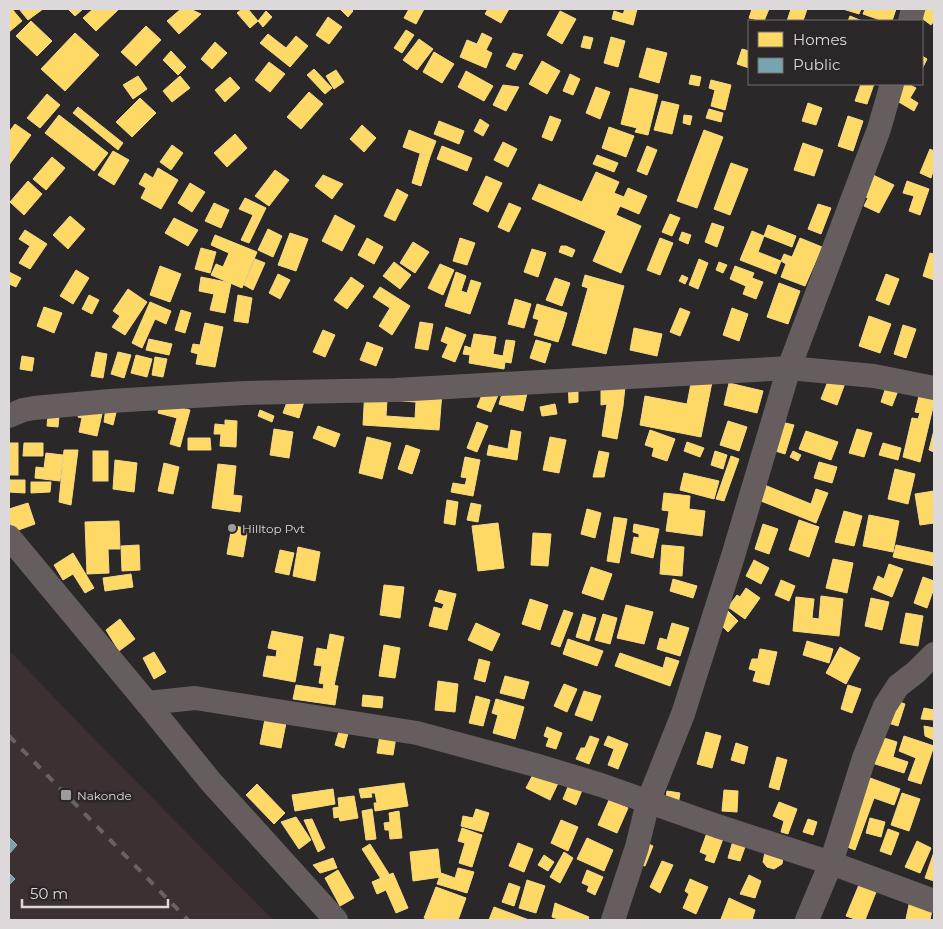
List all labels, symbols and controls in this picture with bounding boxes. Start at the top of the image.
legend [748,20,923,85]
text: Homes [793,30,847,49]
text: Public [793,55,841,74]
place label: Hilltop Pvt [242,521,305,536]
marker: Hilltop Pvt [226,522,238,534]
marker: Nakonde [59,788,73,802]
place label: Nakonde [77,788,132,803]
scale bar [22,876,169,908]
text: 50 m [30,884,68,903]

